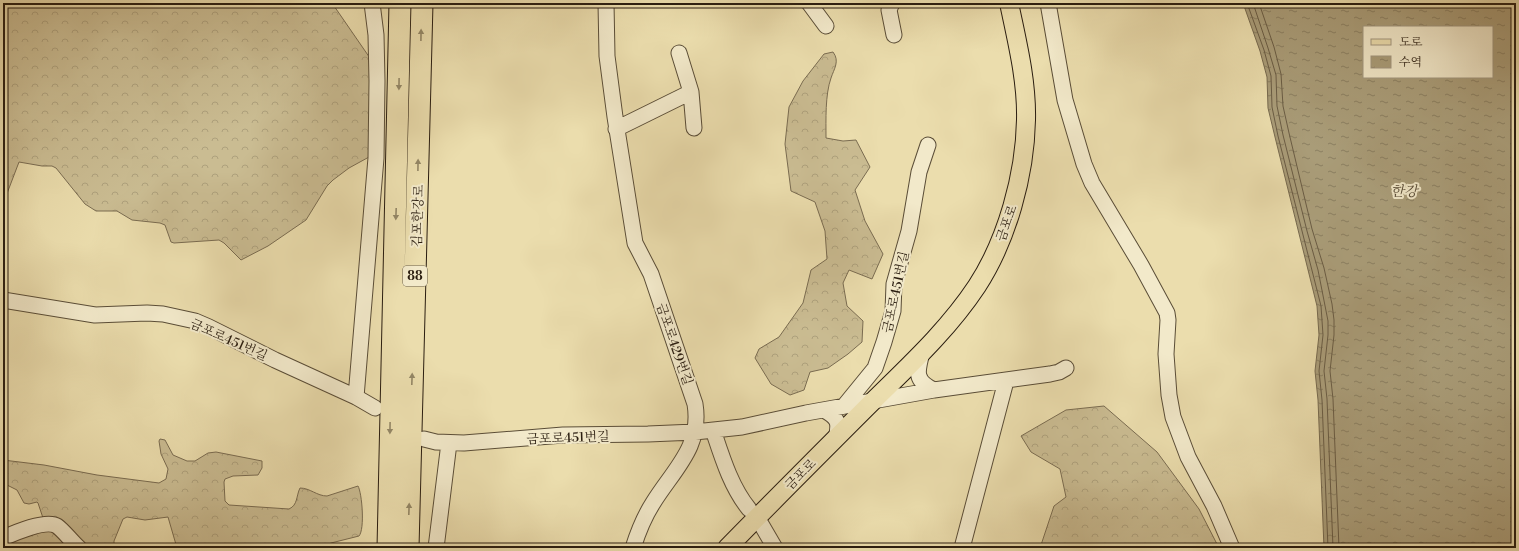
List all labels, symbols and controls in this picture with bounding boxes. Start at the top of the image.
legend [1363,26,1493,78]
one-way arrow [418,28,424,41]
text: 도로 [1399,35,1423,50]
text: 수역 [1399,55,1422,70]
one-way arrow [395,78,402,90]
one-way arrow [415,159,422,171]
water label: 한강 [1390,183,1420,201]
street label: 김포한강로 [409,184,427,248]
street label: 금포로 [993,202,1021,244]
one-way arrow [393,208,399,221]
street label: 금포로451번길 [879,250,912,335]
road number: 88 [403,266,427,286]
street label: 금포로429번길 [653,301,696,388]
street label: 금포로451번길 [187,316,270,364]
one-way arrow [409,373,416,385]
one-way arrow [387,422,394,434]
street label: 금포로451번길 [526,429,610,447]
street label: 금포로 [782,455,820,494]
one-way arrow [406,502,412,515]

